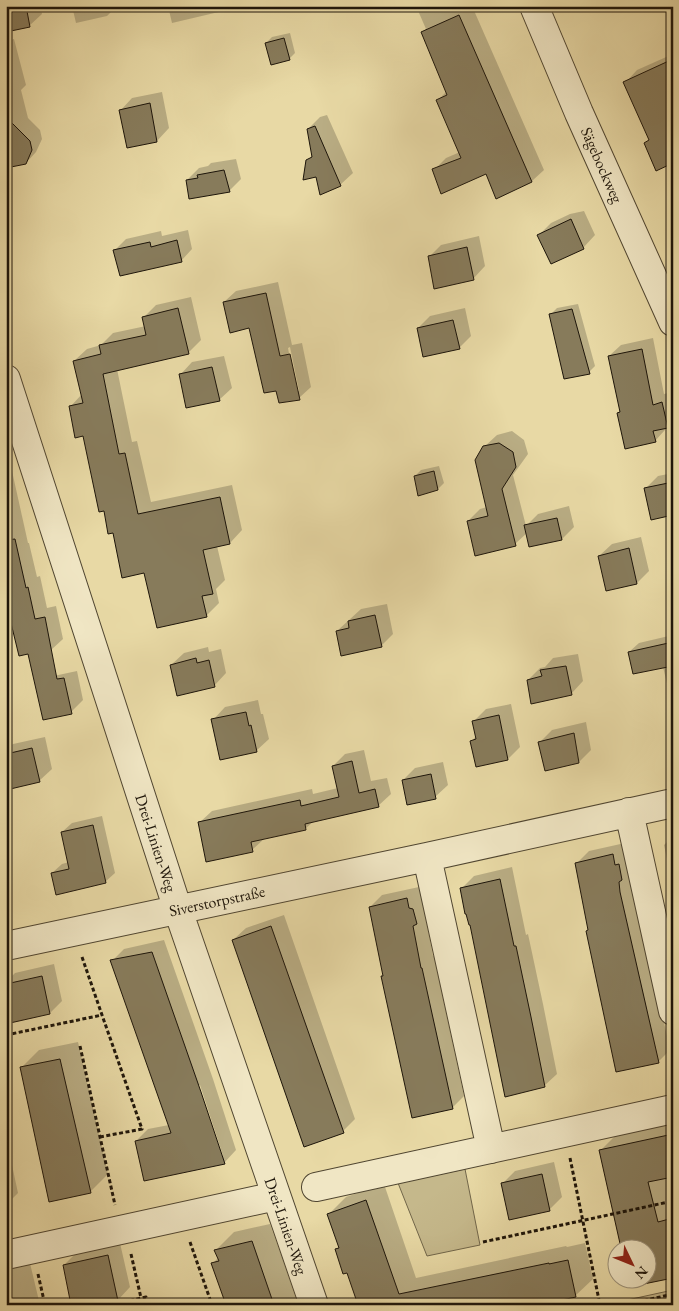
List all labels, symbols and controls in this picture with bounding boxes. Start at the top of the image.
street label: Sägebockweg [576,124,628,207]
street label: Drei-Linien-Weg [130,791,182,896]
street label: Siverstorpstraße [167,881,267,921]
street label: Drei-Linien-Weg [260,1174,313,1279]
north arrow [606,1238,656,1288]
text: N [631,1263,652,1284]

